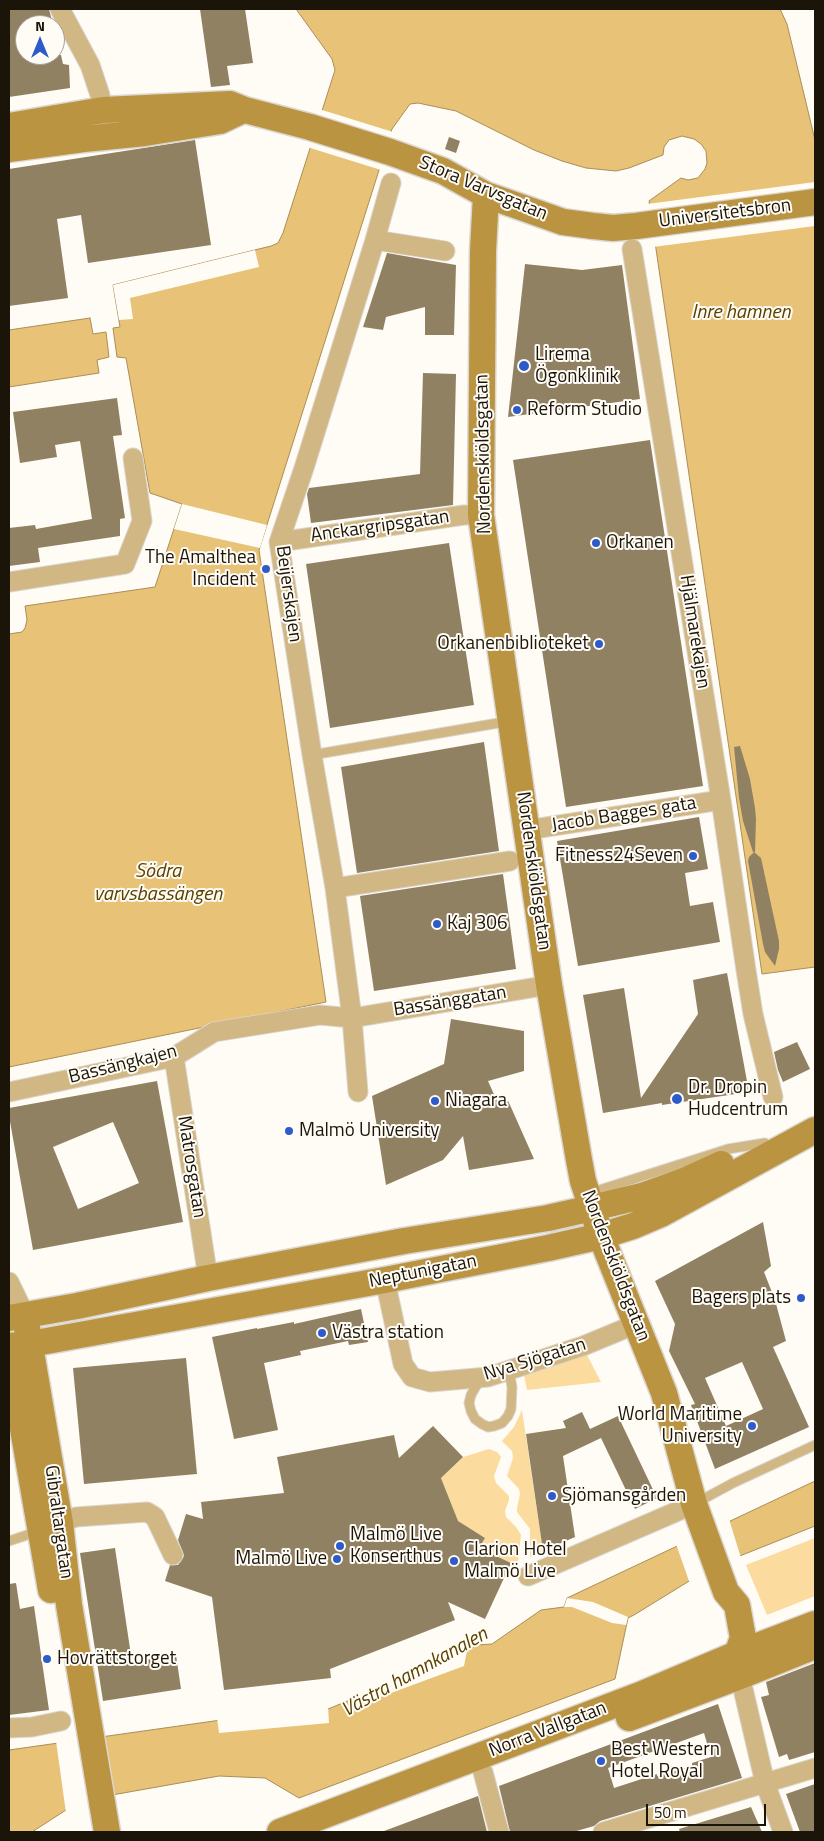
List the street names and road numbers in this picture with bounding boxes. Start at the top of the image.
street label: Stora Varvsgatan [415,152,551,226]
street label: Universitetsbron [658,195,792,233]
street label: Nordenskiöldsgatan [471,374,497,534]
street label: Anckargripsgatan [309,506,451,548]
street label: Beijerskajen [270,544,306,644]
street label: Hjälmarekajen [674,574,714,690]
street label: Nordenskiöldsgatan [511,790,555,952]
street label: Jacob Bagges gata [550,792,698,838]
street label: Bassänggatan [392,982,508,1022]
street label: Bassängkajen [66,1041,180,1089]
street label: Matrosgatan [172,1114,210,1220]
street label: Nordenskiöldsgatan [576,1187,654,1345]
street label: Neptunigatan [367,1250,479,1294]
street label: Nya Sjögatan [481,1334,589,1386]
street label: Gibraltargatan [39,1464,77,1580]
street label: Norra Vallgatan [486,1697,610,1763]

